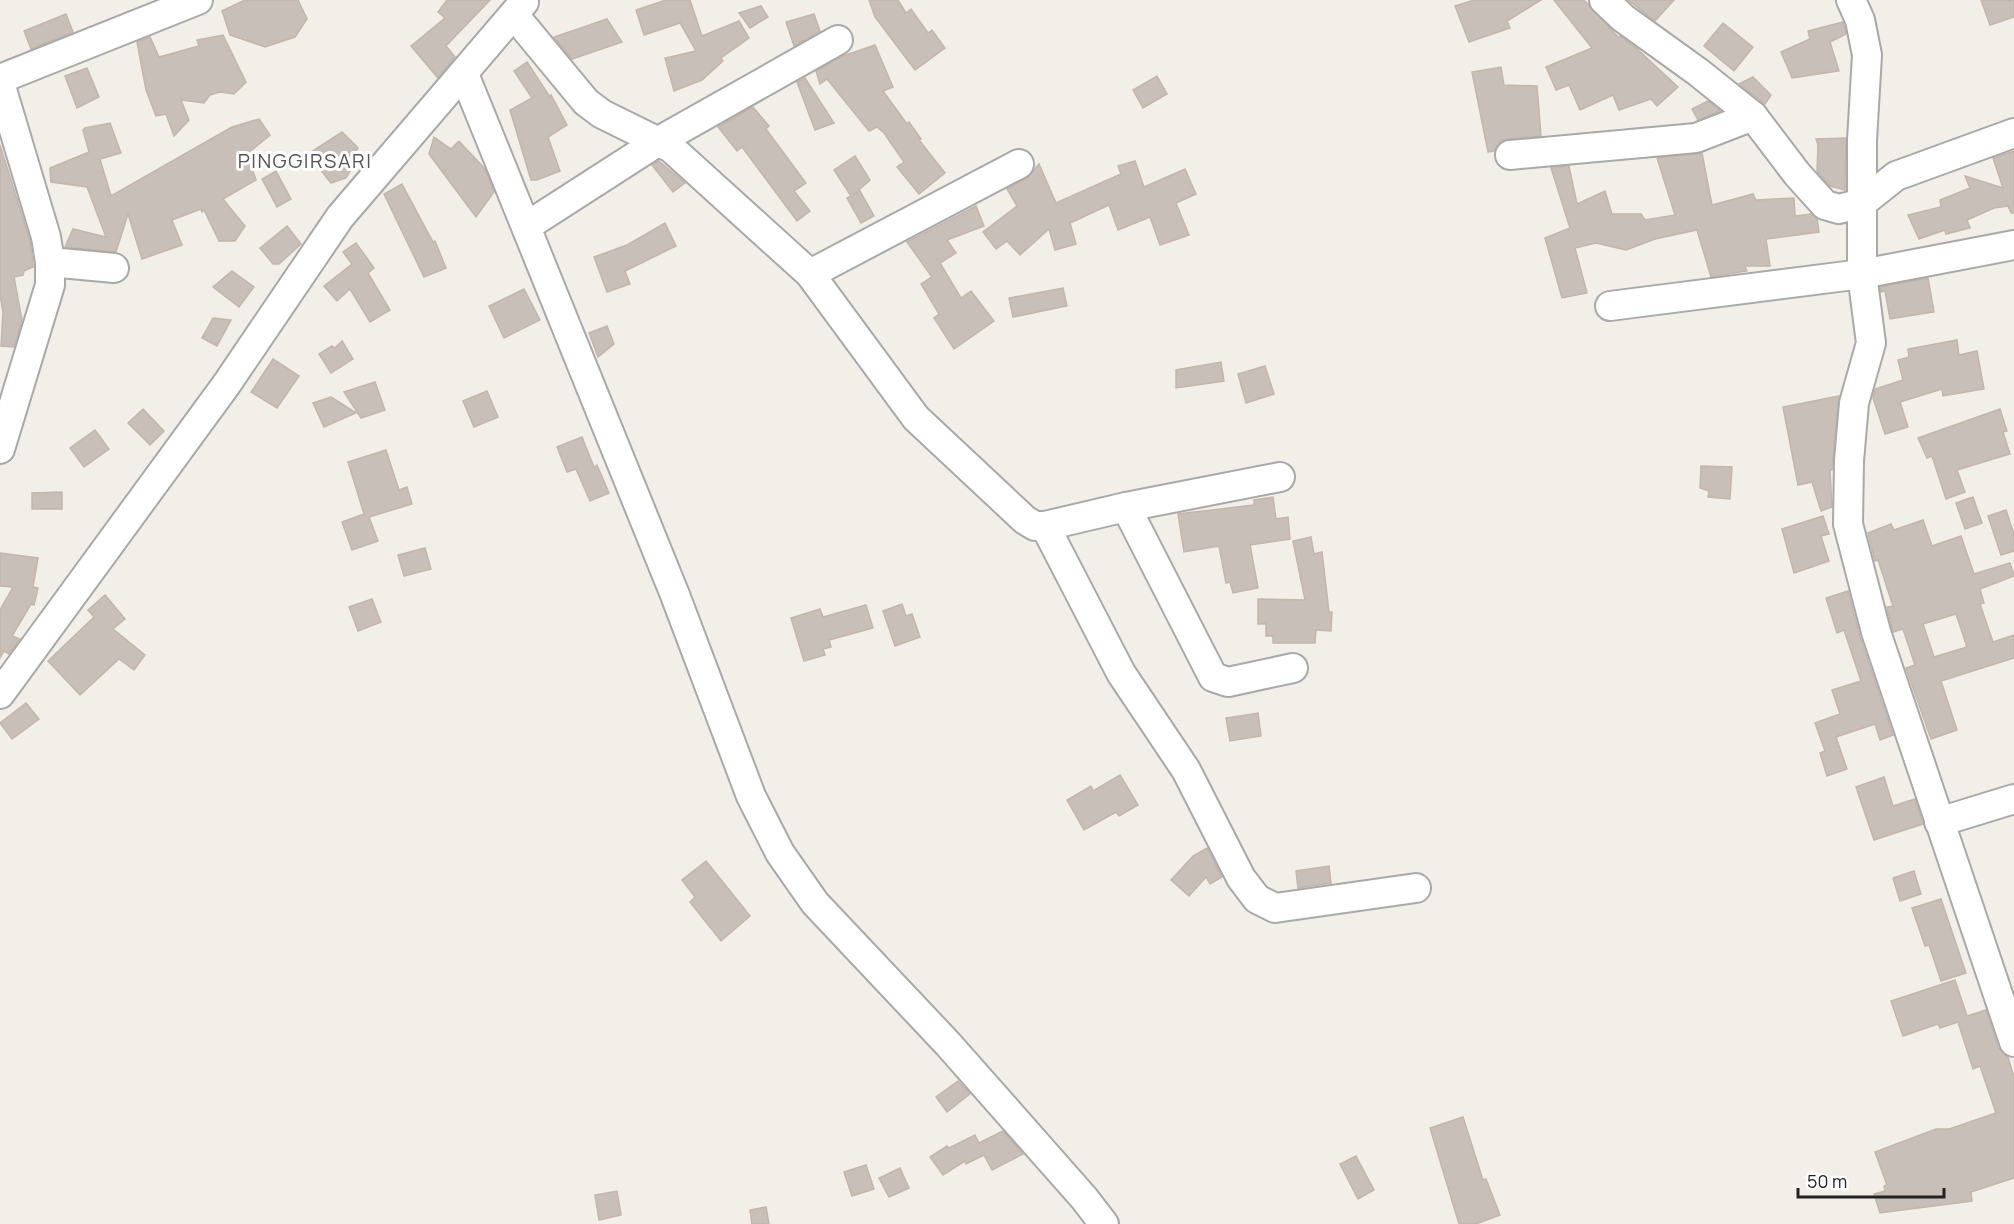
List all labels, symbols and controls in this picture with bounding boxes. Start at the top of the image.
district label: PINGGIRSARI [238,147,372,174]
scale bar [1798,1161,1944,1199]
text: 50 m [1807,1169,1847,1193]

